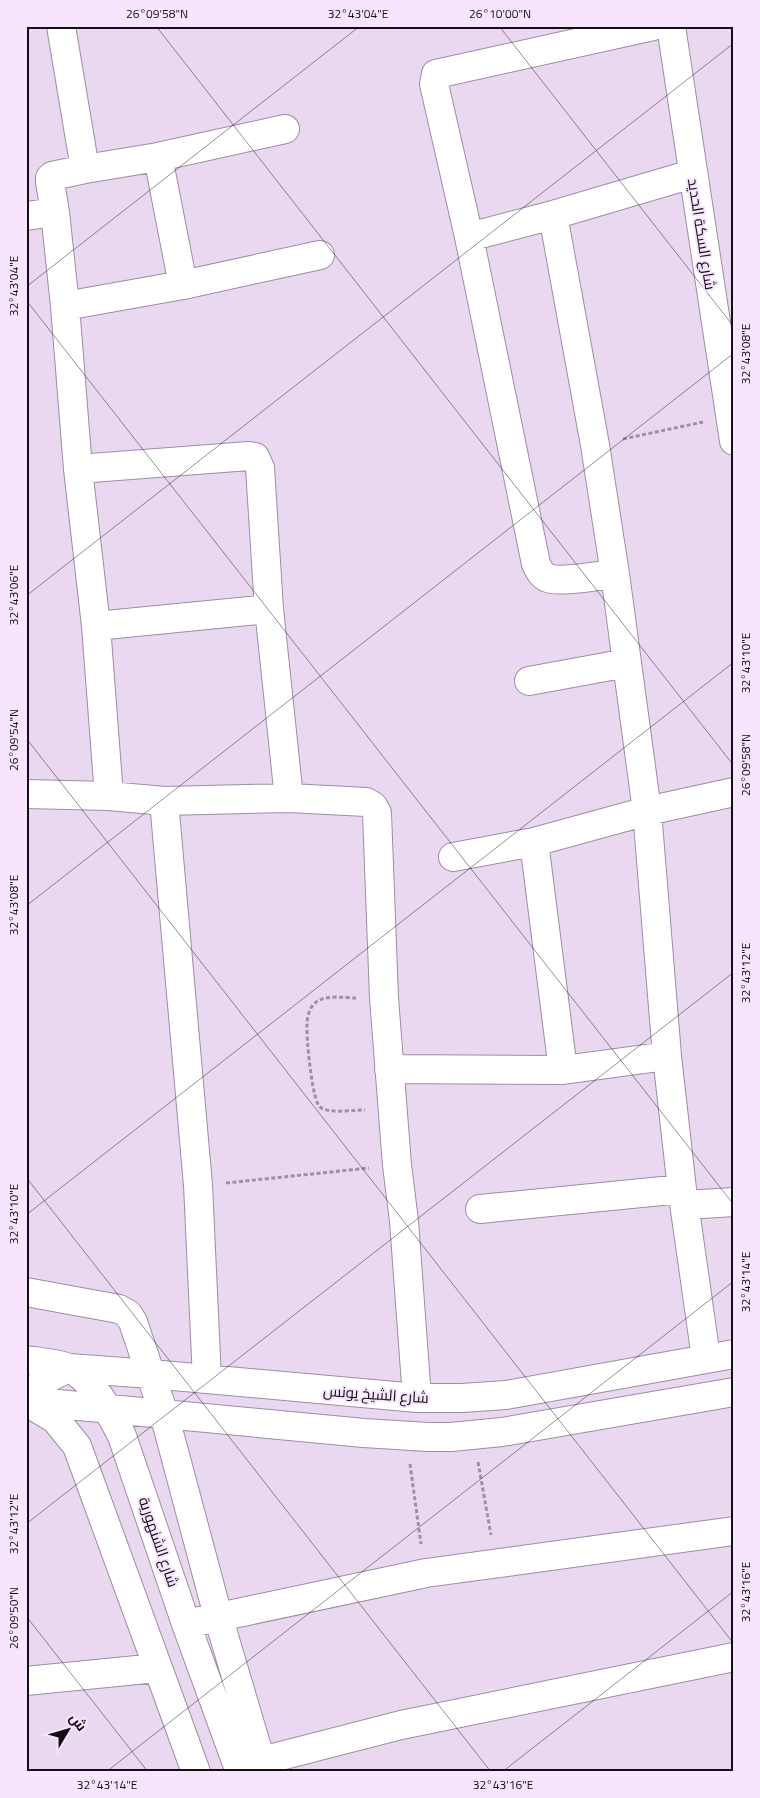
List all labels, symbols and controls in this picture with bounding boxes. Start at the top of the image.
text: 26°09'58"N [126,4,188,23]
text: 32°43'04"E [328,4,389,23]
text: 26°10'00"N [469,4,531,23]
street label: شارع السكة الحديد [682,177,722,291]
text: 32°43'04"E [4,255,23,316]
text: 32°43'08"E [736,323,755,384]
text: 32°43'06"E [4,564,23,625]
text: 32°43'10"E [736,632,755,693]
text: 26°09'54"N [4,709,23,771]
text: 26°09'58"N [736,734,755,796]
text: 32°43'08"E [4,874,23,935]
text: 32°43'12"E [736,942,755,1003]
text: 32°43'10"E [4,1183,23,1244]
text: 32°43'14"E [736,1251,755,1312]
street label: شارع الشيخ يونس [322,1379,430,1409]
text: 32°43'12"E [4,1493,23,1554]
street label: شارع الشنهورية [133,1494,185,1590]
text: 32°43'16"E [736,1561,755,1622]
text: 26°09'50"N [4,1587,23,1649]
north arrow [42,1706,92,1756]
text: ش [65,1708,92,1735]
text: 32°43'14"E [77,1775,138,1794]
text: 32°43'16"E [473,1775,534,1794]

